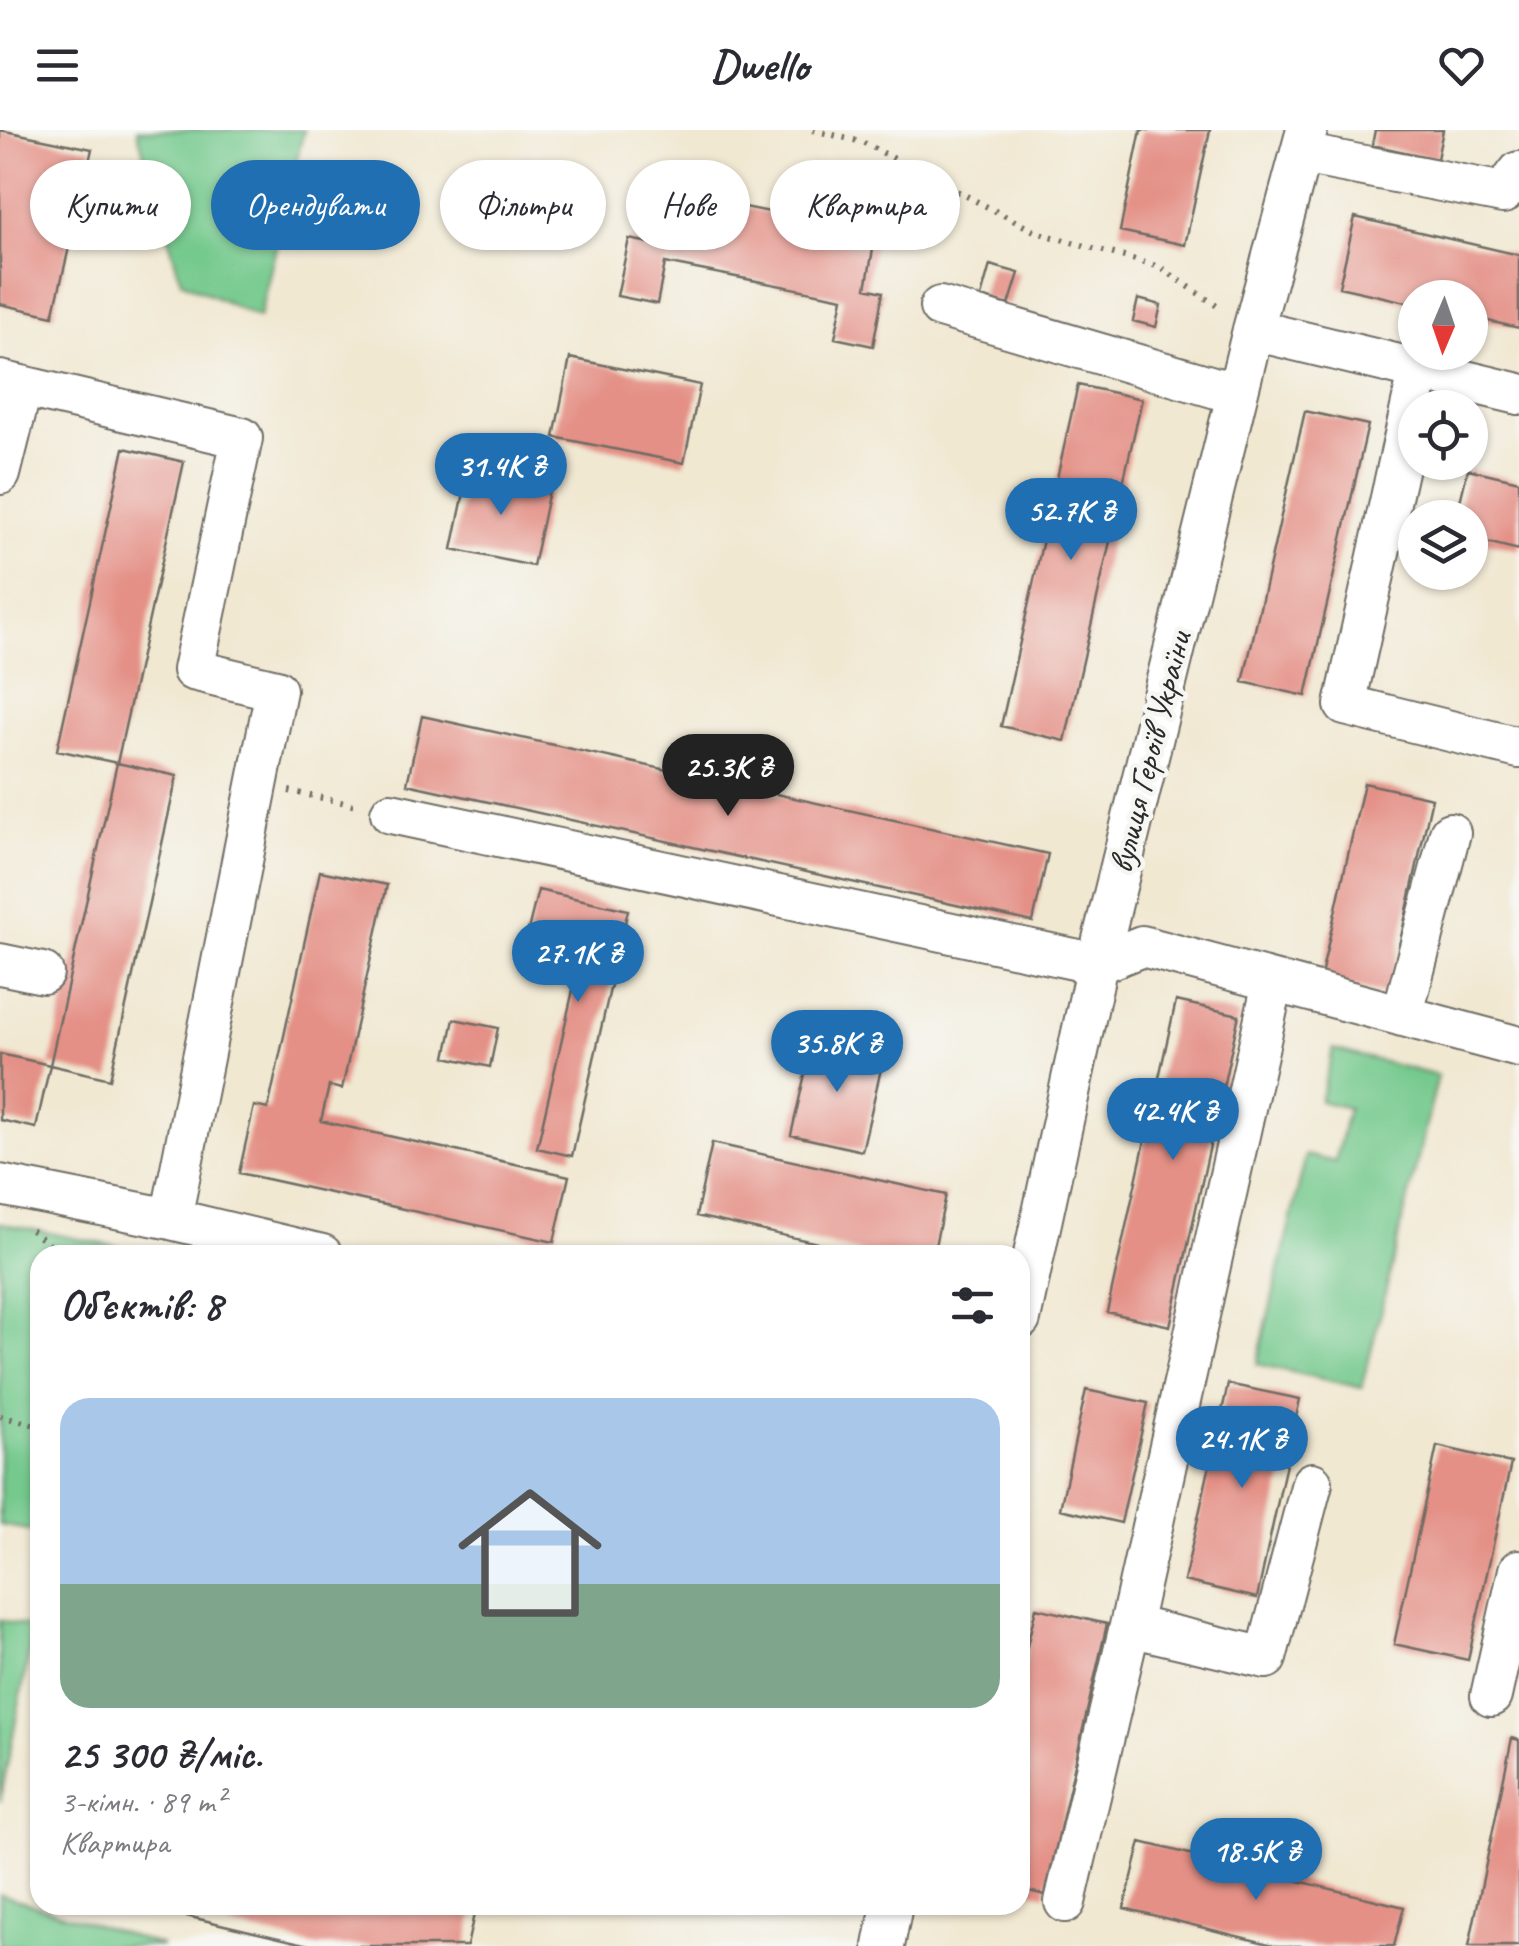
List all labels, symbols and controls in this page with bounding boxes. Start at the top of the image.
text: Dwello [711,37,808,94]
icon: menu [30,38,85,93]
icon: heart [1434,38,1489,93]
chip: Купити [30,160,191,250]
chip: Орендувати [211,160,420,250]
chip: Фільтри [440,160,606,250]
chip: Нове [626,160,750,250]
chip: Квартира [770,160,960,250]
north arrow [1398,280,1488,370]
map controls [1398,280,1488,590]
button: locate [1398,390,1488,480]
pin: 31.4K ₴ [409,433,593,518]
text: 31.4K ₴ [457,445,545,486]
pin: 52.7K ₴ [979,478,1163,563]
text: 52.7K ₴ [1027,490,1115,531]
button: layers [1398,500,1488,590]
street label: вулиця Героїв України [1098,625,1202,877]
pin: 25.3K ₴ [636,734,820,819]
text: 25.3K ₴ [684,746,772,787]
pin: 27.1K ₴ [486,920,670,1005]
text: 27.1K ₴ [534,932,622,973]
pin: 35.8K ₴ [745,1010,929,1095]
text: 35.8K ₴ [793,1022,881,1063]
pin: 42.4K ₴ [1081,1078,1265,1163]
text: 42.4K ₴ [1129,1090,1217,1131]
icon: filters [945,1278,1000,1333]
text: Об’єктів: 8 [60,1279,222,1332]
pin: 24.1K ₴ [1150,1406,1334,1491]
text: 24.1K ₴ [1198,1418,1286,1459]
icon: home [440,1463,620,1643]
text: 25 300 ₴/міс. [60,1728,262,1781]
text: 3-кімн. · 89 m² [60,1781,225,1822]
pin: 18.5K ₴ [1164,1818,1348,1903]
text: Квартира [60,1822,169,1863]
text: 18.5K ₴ [1212,1830,1300,1871]

